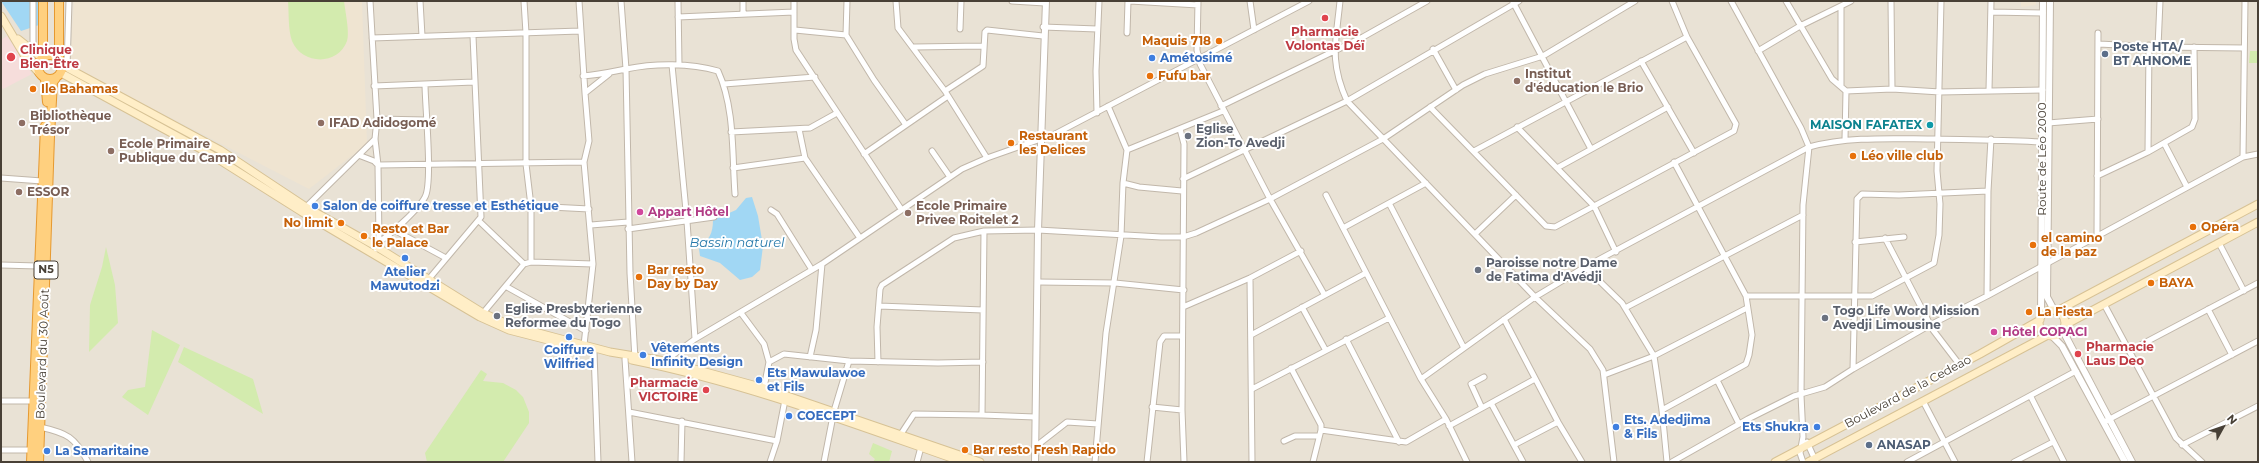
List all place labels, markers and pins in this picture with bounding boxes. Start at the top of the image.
marker: Pharmacie Volontas Déï [1320,13,1330,23]
place label: Pharmacie Volontas Déï [1285,25,1365,53]
place label: Maquis 718 [1142,34,1211,48]
marker: Maquis 718 [1214,36,1224,46]
place label: Poste HTA/ BT AHNOME [2113,40,2191,68]
place label: Clinique Bien-Être [20,43,79,71]
marker: Poste HTA/ BT AHNOME [2100,49,2110,59]
marker: Clinique Bien-Être [5,51,17,63]
place label: Amétosimé [1160,51,1232,65]
marker: Amétosimé [1147,53,1157,63]
place label: Institut d'éducation le Brio [1525,67,1643,95]
place label: Fufu bar [1158,69,1211,83]
marker: Fufu bar [1145,71,1155,81]
marker: Institut d'éducation le Brio [1512,76,1522,86]
place label: Ile Bahamas [41,82,118,96]
marker: Ile Bahamas [28,84,38,94]
place label: Bibliothèque Trésor [30,109,111,137]
place label: IFAD Adidogomé [329,116,436,130]
marker: Bibliothèque Trésor [17,118,27,128]
marker: IFAD Adidogomé [316,118,326,128]
place label: MAISON FAFATEX [1810,118,1922,132]
marker: MAISON FAFATEX [1925,120,1935,130]
place label: Eglise Zion-To Avedji [1196,122,1285,150]
place label: Restaurant les Delices [1019,129,1088,157]
marker: Eglise Zion-To Avedji [1183,131,1193,141]
place label: Ecole Primaire Publique du Camp [119,137,236,165]
marker: Restaurant les Delices [1006,138,1016,148]
marker: Ecole Primaire Publique du Camp [106,146,116,156]
place label: Léo ville club [1861,149,1943,163]
marker: Léo ville club [1848,151,1858,161]
place label: ESSOR [27,185,69,199]
marker: ESSOR [14,187,24,197]
place label: Salon de coiffure tresse et Esthétique [323,199,559,213]
place label: Ecole Primaire Privee Roitelet 2 [916,199,1019,227]
marker: Salon de coiffure tresse et Esthétique [310,201,320,211]
place label: Appart Hôtel [648,205,729,219]
marker: Appart Hôtel [635,207,645,217]
marker: Ecole Primaire Privee Roitelet 2 [903,208,913,218]
place label: No limit [283,216,333,230]
marker: No limit [336,218,346,228]
place label: Opéra [2201,220,2239,234]
place label: Resto et Bar le Palace [372,222,449,250]
marker: Opéra [2188,222,2198,232]
marker: Resto et Bar le Palace [359,231,369,241]
place label: el camino de la paz [2041,231,2102,259]
marker: el camino de la paz [2028,240,2038,250]
marker: Atelier Mawutodzi [400,253,410,263]
place label: Paroisse notre Dame de Fatima d'Avédji [1486,256,1617,284]
place label: Bar resto Day by Day [647,263,718,291]
place label: Atelier Mawutodzi [370,265,440,293]
marker: Paroisse notre Dame de Fatima d'Avédji [1473,265,1483,275]
marker: Bar resto Day by Day [634,272,644,282]
place label: BAYA [2159,276,2193,290]
marker: BAYA [2146,278,2156,288]
place label: Eglise Presbyterienne Reformee du Togo [505,302,642,330]
place label: Togo Life Word Mission Avedji Limousine [1833,304,1979,332]
place label: La Fiesta [2037,305,2093,319]
marker: La Fiesta [2024,307,2034,317]
marker: Eglise Presbyterienne Reformee du Togo [492,311,502,321]
marker: Togo Life Word Mission Avedji Limousine [1820,313,1830,323]
place label: Hôtel COPACI [2002,325,2088,339]
marker: Hôtel COPACI [1989,327,1999,337]
marker: Coiffure Wilfried [564,332,574,342]
place label: Pharmacie Laus Deo [2086,340,2154,368]
place label: Vêtements Infinity Design [651,341,743,369]
place label: Coiffure Wilfried [544,343,594,371]
marker: Pharmacie Laus Deo [2073,349,2083,359]
marker: Vêtements Infinity Design [638,350,648,360]
place label: Ets Mawulawoe et Fils [767,366,866,394]
marker: Ets Mawulawoe et Fils [754,375,764,385]
place label: Pharmacie VICTOIRE [630,376,698,404]
marker: Pharmacie VICTOIRE [701,385,711,395]
place label: COECEPT [797,409,856,423]
marker: COECEPT [784,411,794,421]
place label: Ets. Adedjima & Fils [1624,413,1711,441]
place label: Ets Shukra [1742,420,1809,434]
marker: Ets. Adedjima & Fils [1611,422,1621,432]
marker: Ets Shukra [1812,422,1822,432]
place label: ANASAP [1877,438,1931,452]
marker: ANASAP [1864,440,1874,450]
place label: Bar resto Fresh Rapido [973,443,1116,457]
place label: La Samaritaine [55,444,149,458]
marker: Bar resto Fresh Rapido [960,445,970,455]
marker: La Samaritaine [42,446,52,456]

